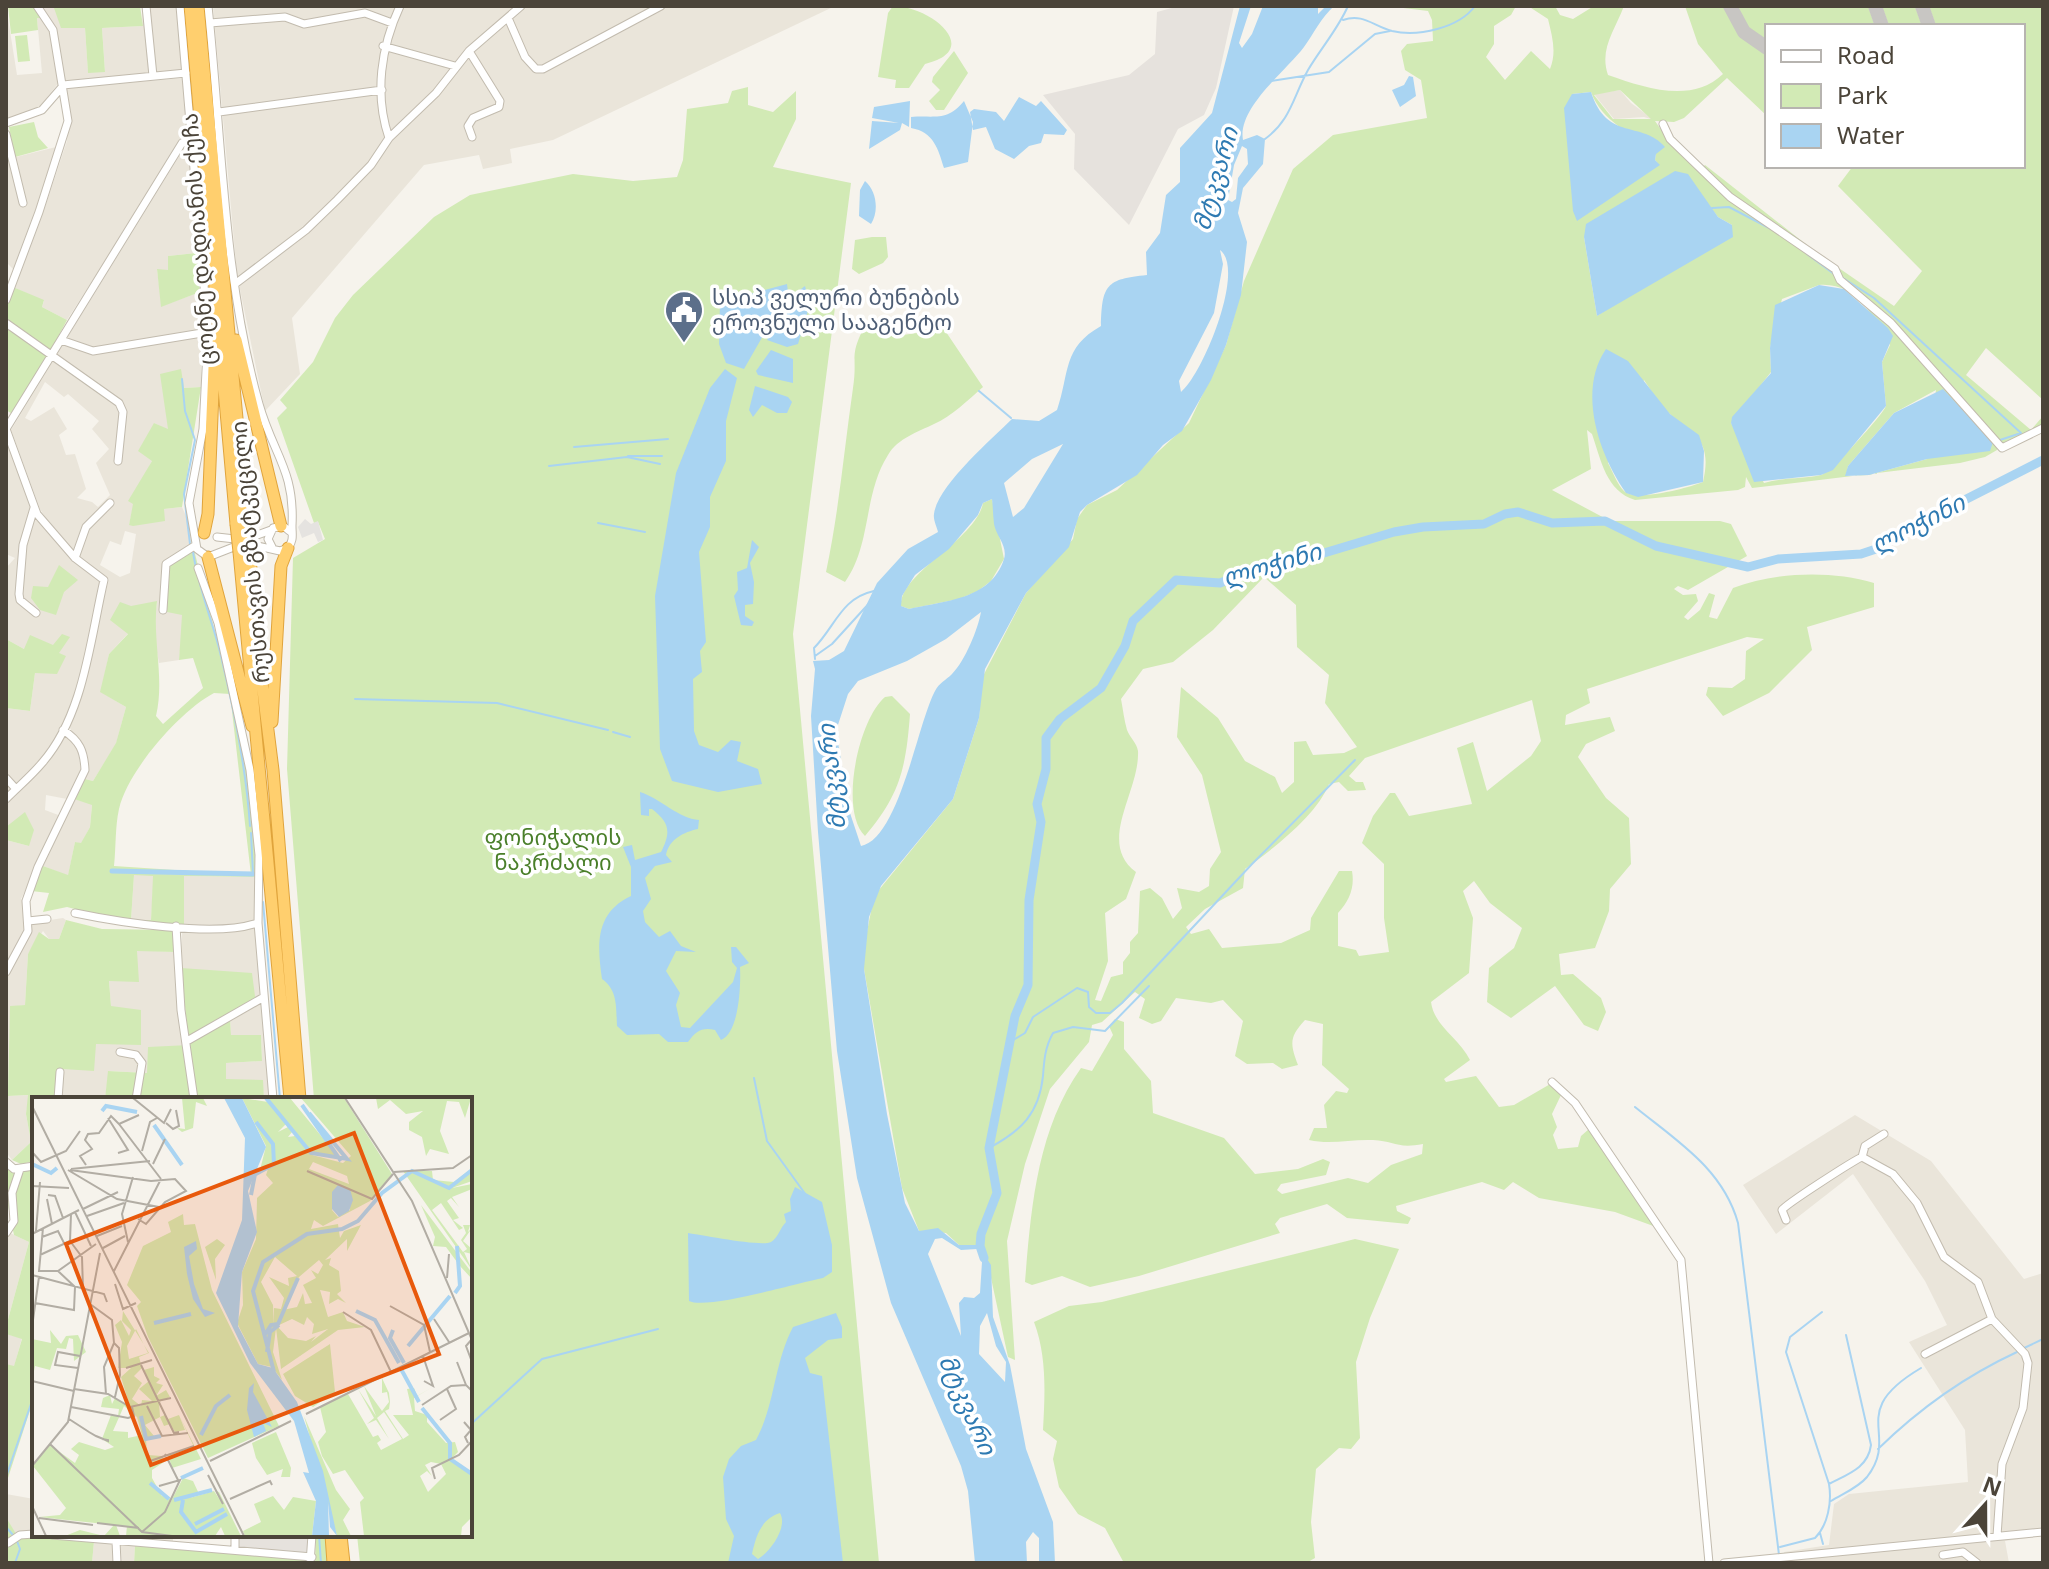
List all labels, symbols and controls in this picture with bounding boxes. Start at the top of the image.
legend [1765,24,2025,168]
text: Road [1837,38,1895,71]
text: Park [1837,78,1888,111]
street label: ცოტნე დადიანის ქუჩა [173,112,221,366]
text: Water [1837,118,1905,151]
water label: მტკვარი [1184,122,1245,234]
place label: სსიპ ველური ბუნების ეროვნული სააგენტო [712,281,960,336]
public building icon: სსიპ ველური ბუნების ეროვნული სააგენტო [663,289,705,344]
street label: რუსთავის გზატკეცილი [223,420,275,684]
water label: ლოჭინი [1865,484,1971,560]
water label: ლოჭინი [1218,533,1326,593]
water label: მტკვარი [808,722,852,832]
park label: ფონიჭალის ნაკრძალი [485,821,621,876]
inset map [32,1097,472,1537]
water label: მტკვარი [932,1349,1005,1461]
north arrow [1945,1465,2025,1545]
text: N [1979,1468,2006,1503]

